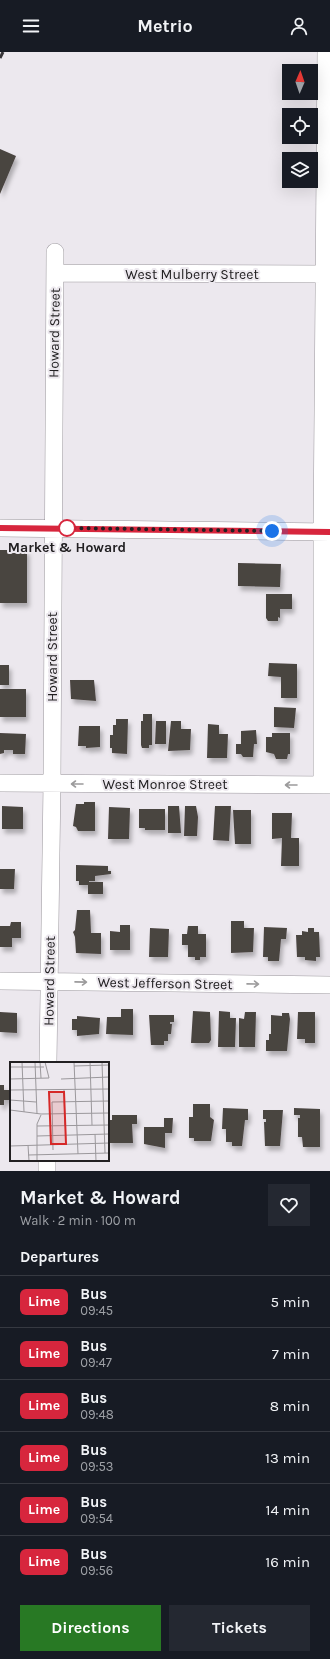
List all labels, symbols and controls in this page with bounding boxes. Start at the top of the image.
icon: menu [20,15,42,37]
text: Metrio [137,15,193,37]
icon: person [288,15,310,37]
north arrow [282,64,318,100]
map controls [282,64,318,188]
button: locate [282,108,318,144]
button: layers [282,152,318,188]
street label: West Mulberry Street [125,266,259,283]
street label: Howard Street [45,288,64,378]
marker: Market & Howard [58,519,76,537]
your location [262,521,282,541]
place label: Market & Howard [8,539,126,556]
street label: Howard Street [44,612,61,702]
street label: West Monroe Street [103,776,227,793]
one-way arrow [71,780,84,788]
one-way arrow [285,781,298,789]
street label: Howard Street [40,936,59,1026]
street label: West Jefferson Street [97,974,233,993]
one-way arrow [74,978,87,986]
one-way arrow [246,980,259,988]
inset map [10,1062,109,1161]
button: heart [268,1184,310,1226]
text: Market & Howard [20,1187,181,1209]
text: Walk · 2 min · 100 m [20,1213,136,1228]
text: Departures [20,1248,99,1266]
text: Bus [80,1285,107,1303]
text: Lime [28,1293,60,1310]
text: 5 min [270,1293,310,1311]
text: 09:45 [80,1303,113,1318]
text: Bus [80,1337,107,1355]
text: Lime [28,1345,60,1362]
text: 7 min [272,1345,310,1363]
text: 09:47 [80,1355,112,1370]
text: Bus [80,1389,107,1407]
text: Lime [28,1397,60,1414]
text: 8 min [270,1397,310,1415]
text: 09:48 [80,1407,114,1422]
text: Bus [80,1441,107,1459]
text: Lime [28,1449,60,1466]
text: 13 min [265,1449,310,1467]
text: 09:53 [80,1459,114,1474]
text: Bus [80,1493,107,1511]
text: Lime [28,1501,60,1518]
text: 14 min [266,1501,310,1519]
text: 09:54 [80,1511,113,1526]
text: Bus [80,1545,107,1563]
text: Lime [28,1553,60,1570]
text: 16 min [265,1553,310,1571]
text: 09:56 [80,1563,113,1578]
button: Directions [20,1605,161,1651]
button: Tickets [169,1605,310,1651]

